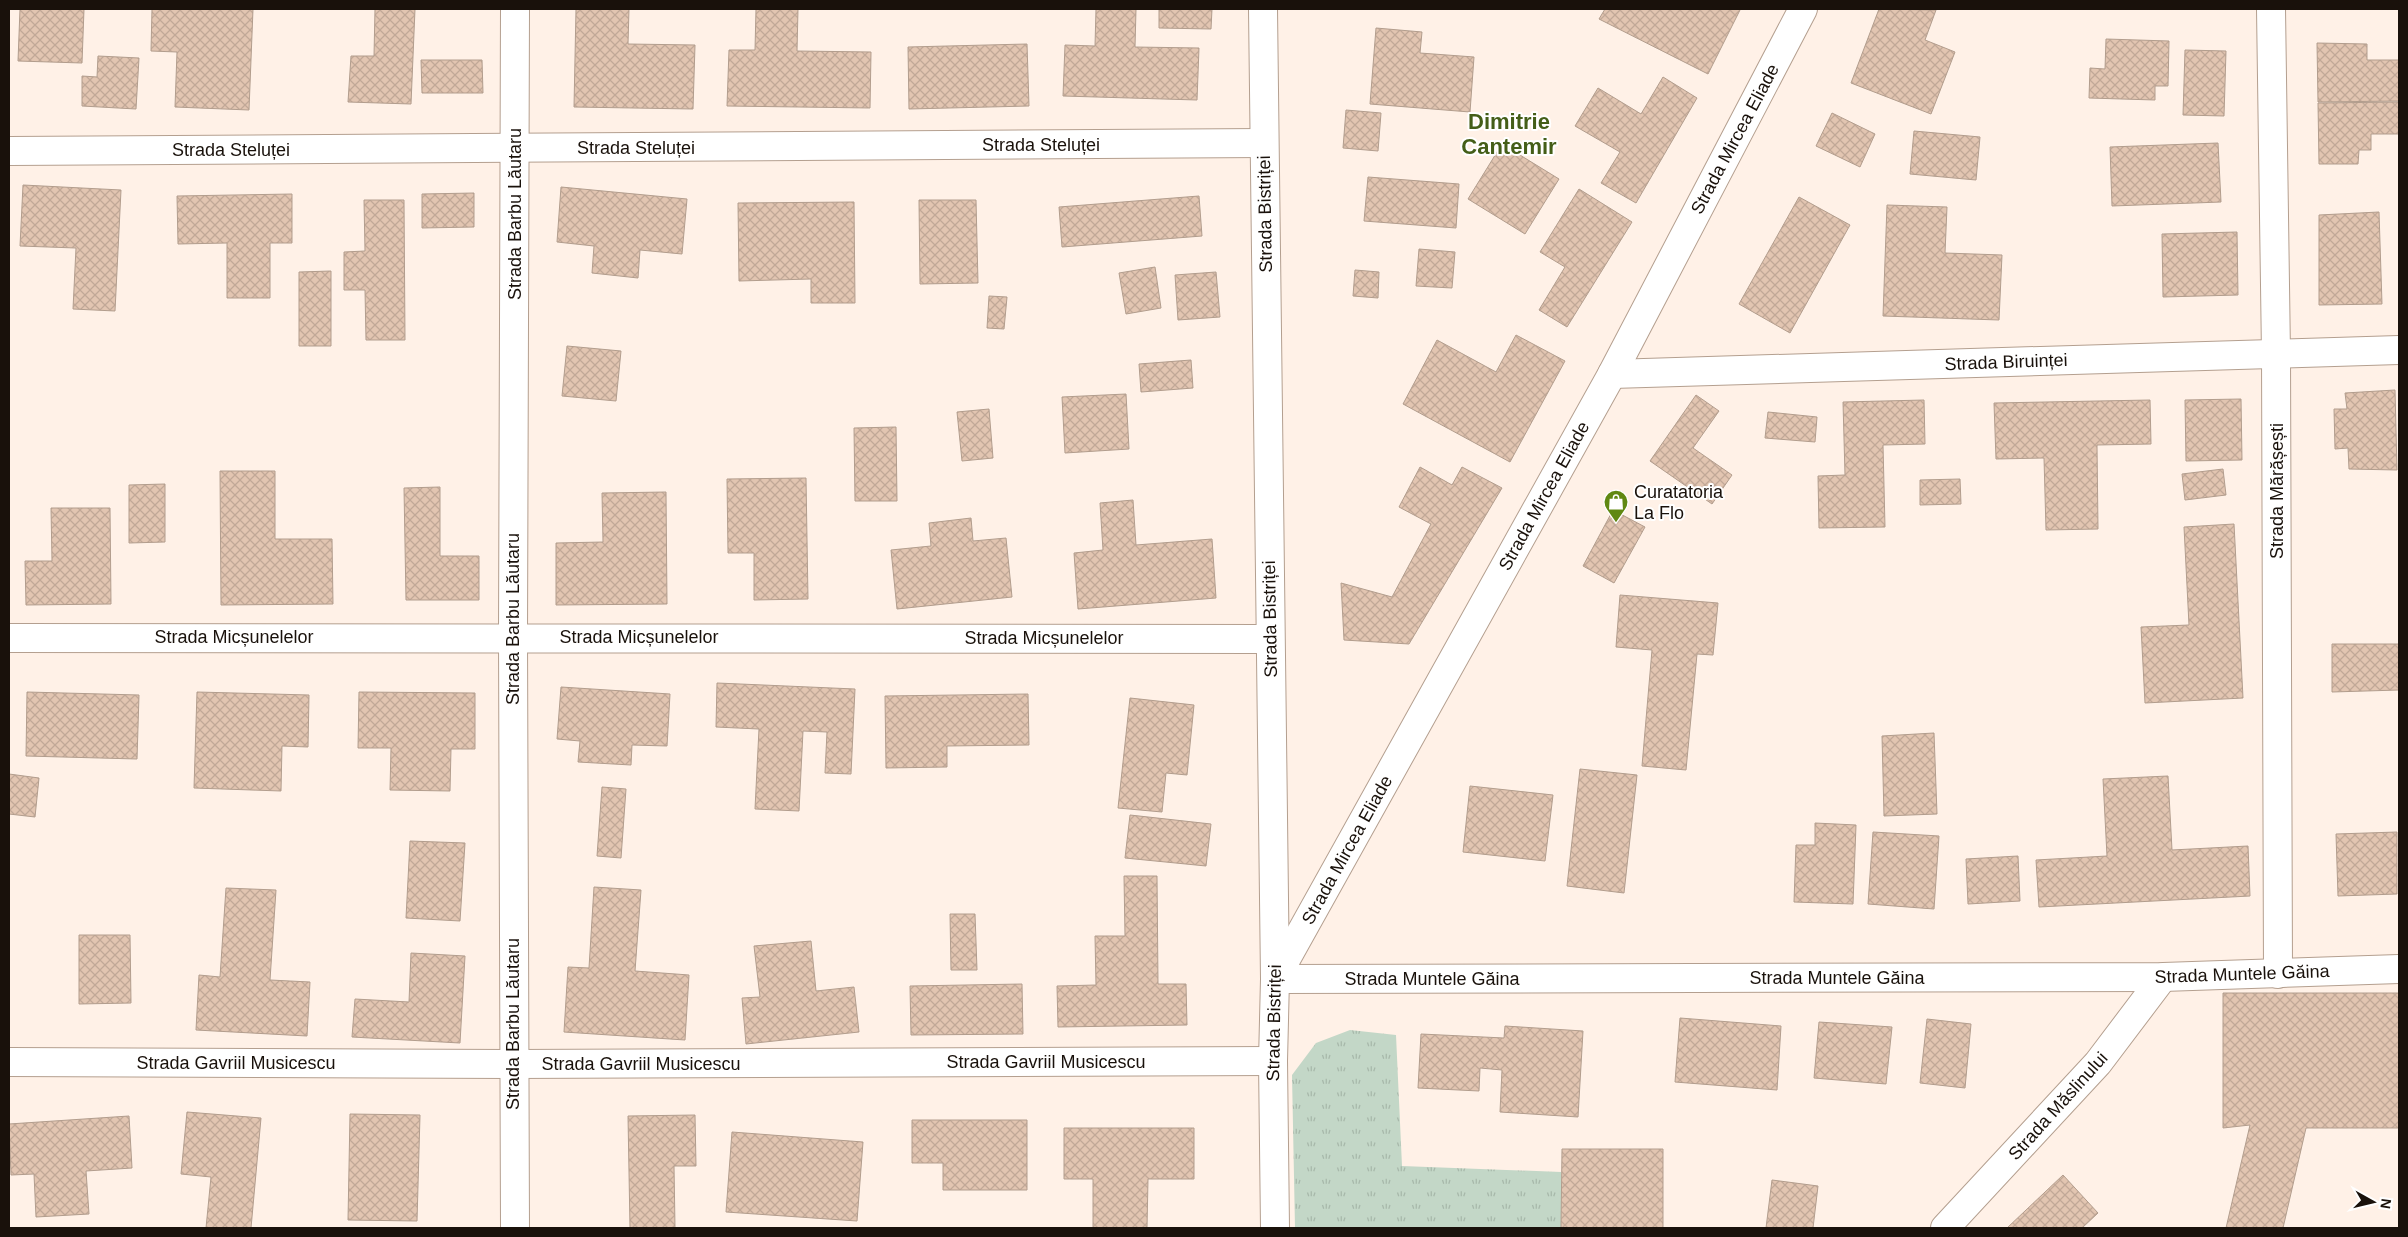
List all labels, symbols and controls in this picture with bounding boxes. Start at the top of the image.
street label: Strada Mircea Eliade [1687,61,1783,217]
district label: Dimitrie Cantemir [1461,109,1557,159]
street label: Strada Barbu Lăutaru [505,128,525,300]
street label: Strada Steluței [982,135,1100,155]
street label: Strada Steluței [577,138,695,158]
street label: Strada Steluței [172,140,290,160]
street label: Strada Bistriței [1254,155,1276,273]
street label: Strada Biruinței [1944,350,2068,374]
street label: Strada Mircea Eliade [1495,418,1593,574]
street label: Strada Mărășești [2267,423,2287,559]
place label: Curatatoria La Flo [1634,482,1724,523]
shop icon: Curatatoria La Flo [1603,489,1629,523]
street label: Strada Barbu Lăutaru [503,533,523,705]
street label: Strada Bistriței [1259,560,1281,678]
street label: Strada Micșunelelor [154,627,314,647]
street label: Strada Micșunelelor [559,627,719,647]
street label: Strada Micșunelelor [964,628,1124,648]
street label: Strada Mircea Eliade [1298,772,1396,928]
street label: Strada Barbu Lăutaru [503,938,523,1110]
street label: Strada Muntele Găina [2154,961,2331,987]
street label: Strada Bistriței [1263,964,1285,1082]
street label: Strada Muntele Găina [1749,968,1926,988]
street label: Strada Muntele Găina [1344,969,1521,989]
street label: Strada Măslinului [2004,1048,2112,1164]
street label: Strada Gavriil Musicescu [946,1052,1146,1072]
street label: Strada Gavriil Musicescu [136,1053,336,1073]
street label: Strada Gavriil Musicescu [541,1054,741,1074]
north arrow [2348,1177,2398,1227]
text: N [2377,1198,2395,1210]

